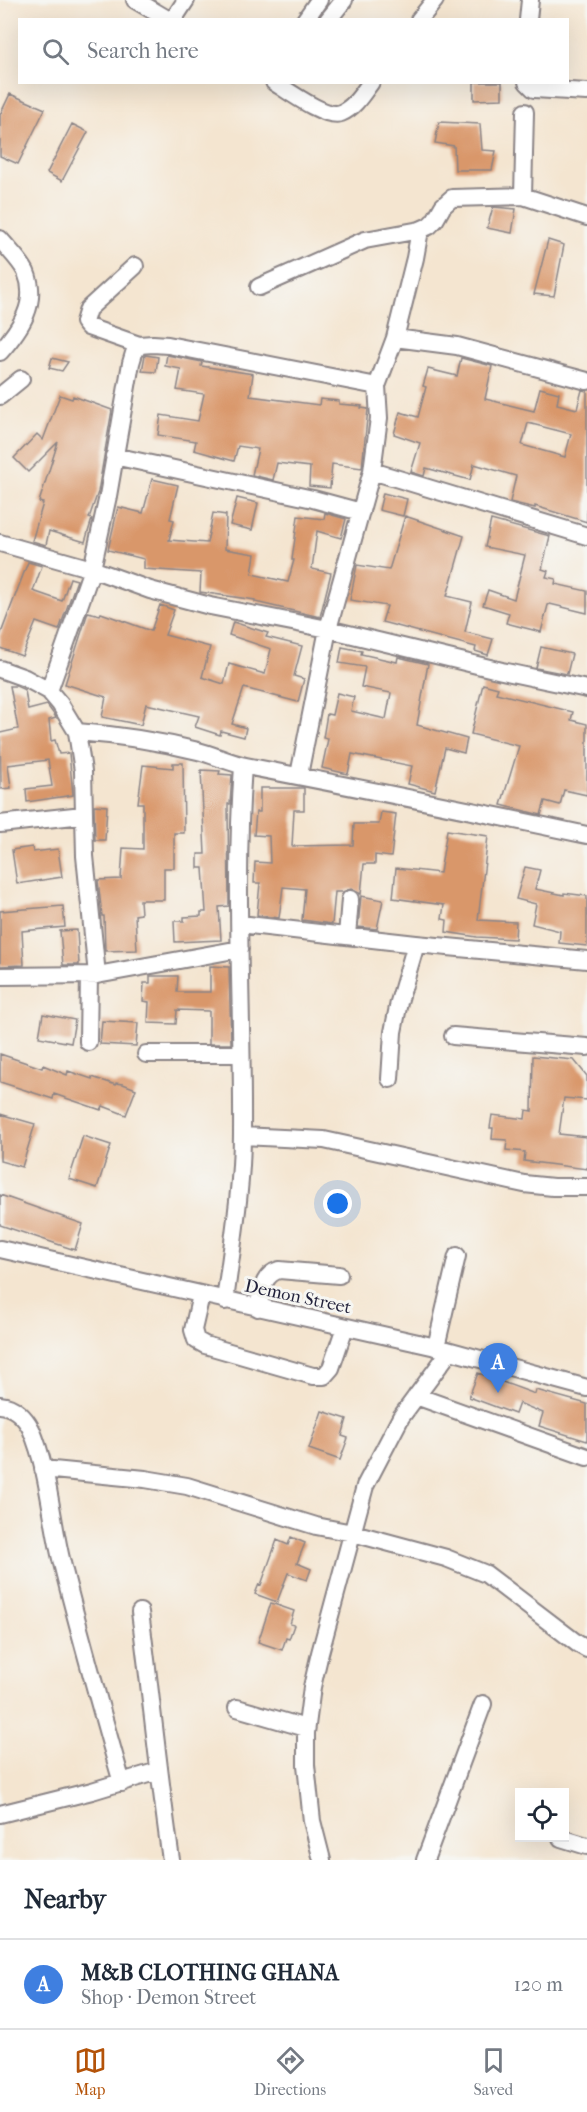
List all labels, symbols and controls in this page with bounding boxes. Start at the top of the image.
search box [18,18,569,84]
icon: search [39,35,72,68]
text: Search here [87,38,199,64]
your location [323,1189,352,1218]
street label: Demon Street [243,1275,354,1319]
pin: A [478,1344,518,1393]
map controls [515,1788,569,1842]
button: locate [515,1788,569,1842]
text: Nearby [24,1884,106,1915]
text: M&B CLOTHING GHANA [81,1960,339,1986]
text: A [37,1973,50,1996]
text: 120 m [514,1973,563,1996]
text: Shop · Demon Street [81,1986,256,2009]
tab: Map [74,2044,107,2099]
tab: Directions [254,2044,326,2099]
tab: Saved [474,2044,513,2099]

